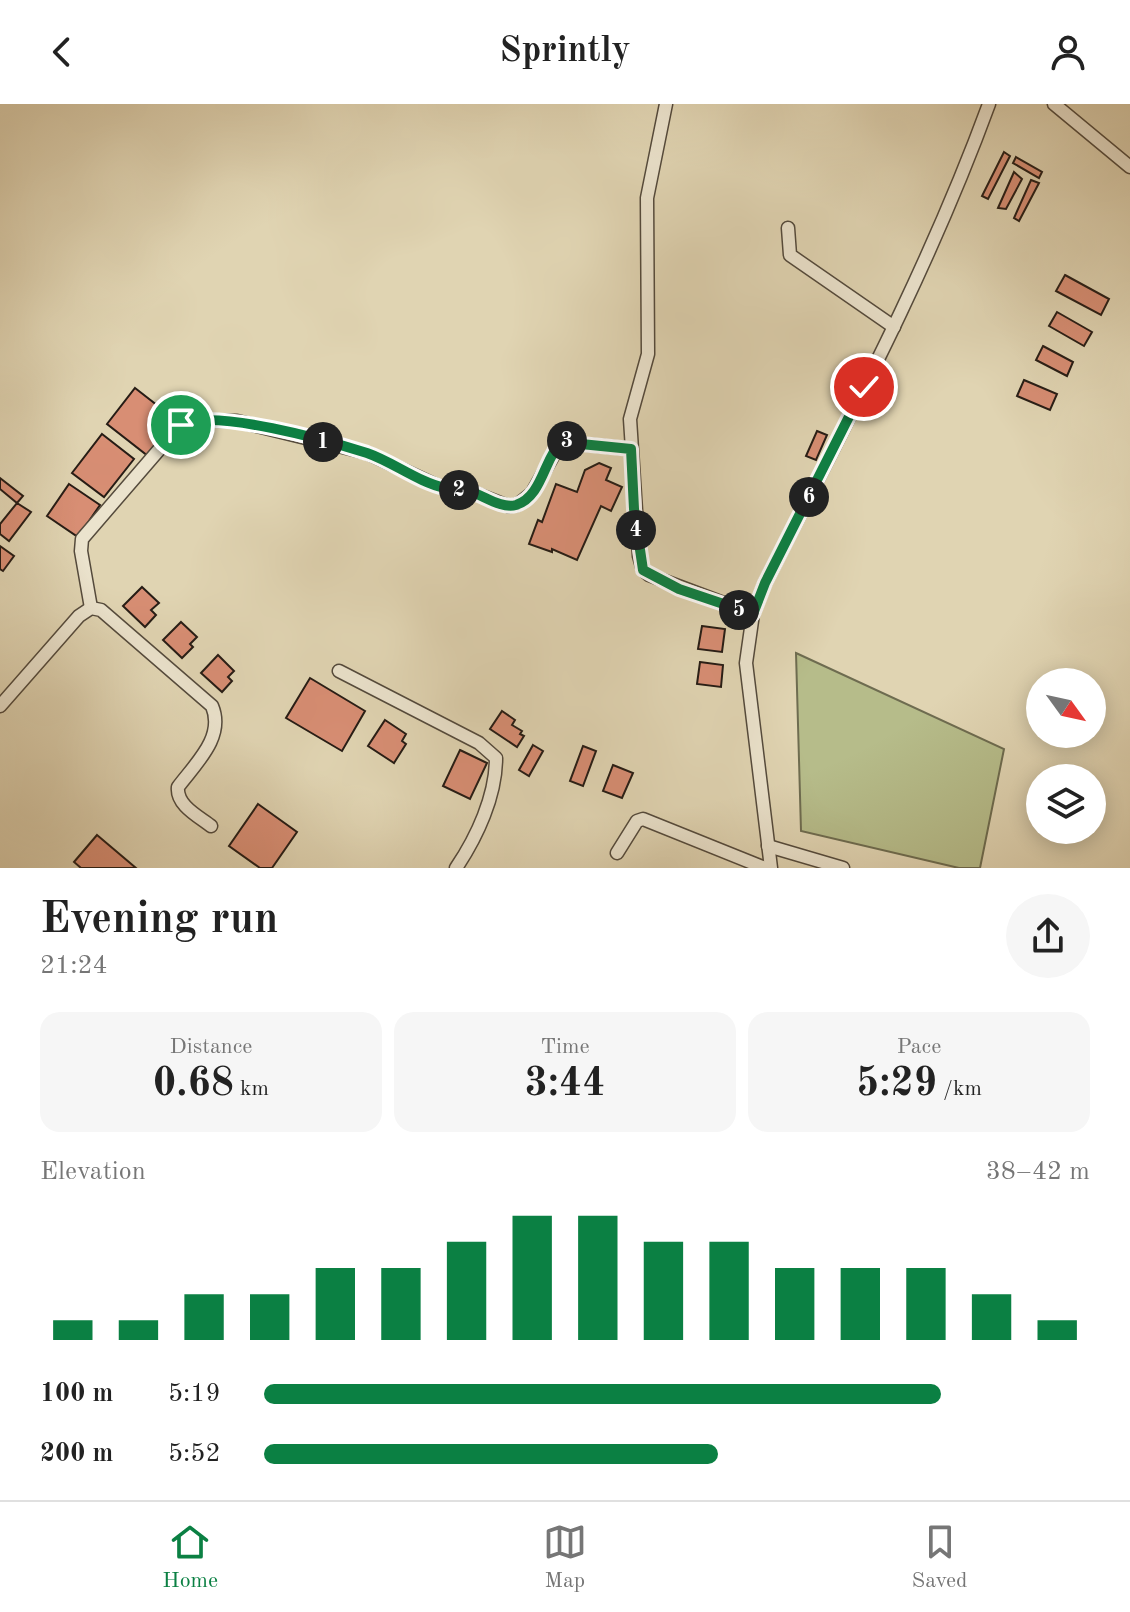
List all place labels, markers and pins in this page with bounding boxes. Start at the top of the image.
pin [830,353,898,421]
pin [147,391,215,459]
pin: 3 [547,421,587,461]
pin: 1 [303,422,343,462]
pin: 2 [439,470,479,510]
pin: 6 [789,477,829,517]
pin: 4 [616,510,656,550]
pin: 5 [719,590,759,630]

